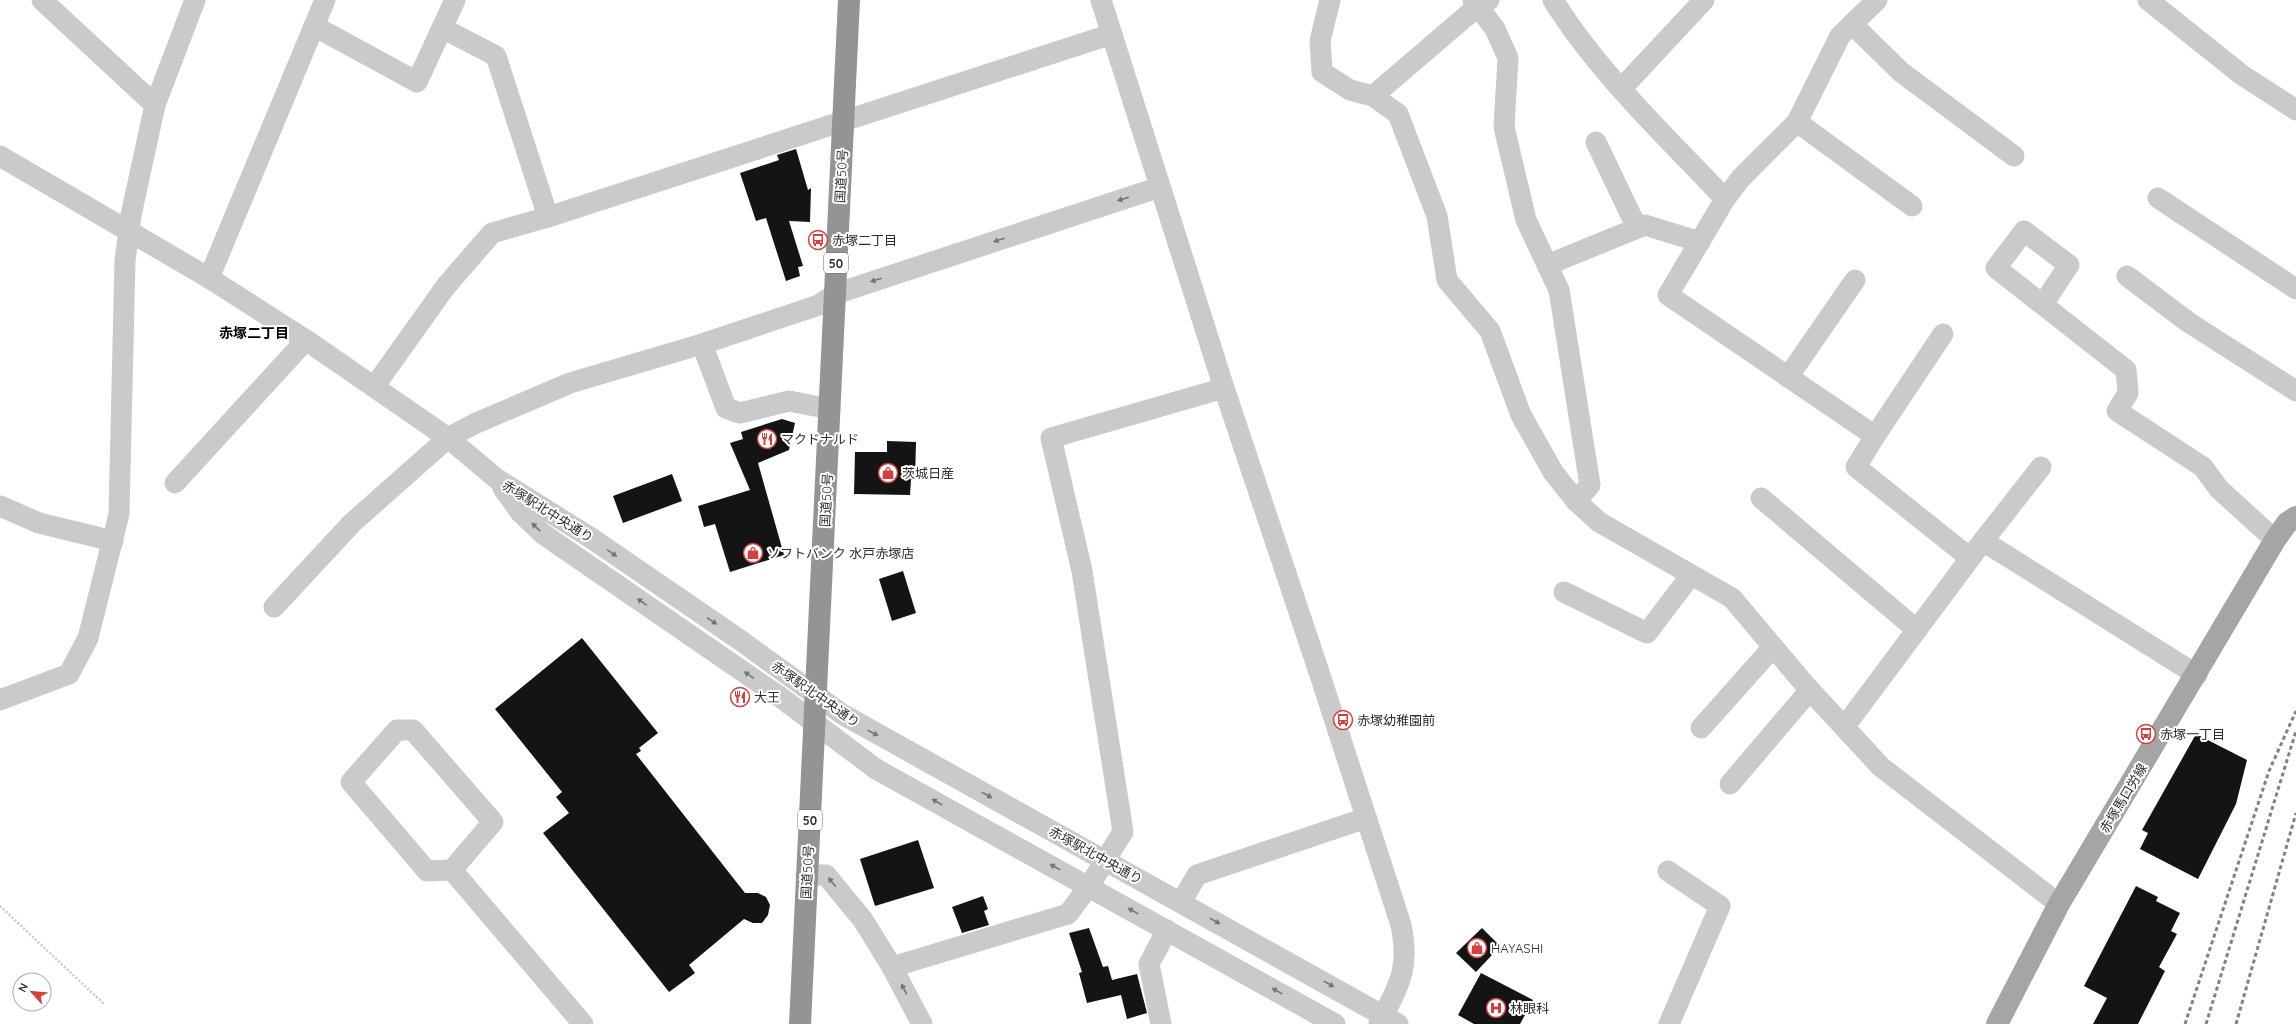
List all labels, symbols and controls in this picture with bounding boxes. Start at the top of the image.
street label: 国道50号 [832,149,850,203]
one-way arrow [1116,196,1128,202]
bus stop icon: 赤塚二丁目 [807,229,829,251]
place label: 赤塚二丁目 [832,232,897,248]
one-way arrow [993,237,1005,243]
road number: 50 [824,253,848,273]
one-way arrow [869,277,881,283]
district label: 赤塚二丁目 [219,324,289,342]
restaurant icon: マクドナルド [756,428,778,450]
place label: マクドナルド [781,431,859,447]
shop icon: 茨城日産 [877,462,899,484]
place label: 茨城日産 [902,465,954,481]
street label: 国道50号 [817,473,835,527]
street label: 赤塚駅北中央通り [500,477,596,545]
one-way arrow [531,522,541,532]
shop icon: ソフトバンク 水戸赤塚店 [742,542,764,564]
place label: ソフトバンク 水戸赤塚店 [767,545,914,561]
one-way arrow [606,549,618,556]
one-way arrow [637,598,647,606]
one-way arrow [707,617,717,625]
street label: 赤塚駅北中央通り [769,658,863,730]
one-way arrow [744,671,755,679]
restaurant icon: 大王 [729,686,751,708]
place label: 大王 [754,689,780,705]
bus stop icon: 赤塚幼稚園前 [1332,709,1354,731]
place label: 赤塚幼稚園前 [1357,712,1435,728]
bus stop icon: 赤塚一丁目 [2135,723,2157,745]
place label: 赤塚一丁目 [2160,726,2225,742]
one-way arrow [867,729,879,736]
street label: 赤塚馬口労線 [2096,760,2150,836]
one-way arrow [981,792,993,798]
one-way arrow [931,799,943,806]
road number: 50 [798,810,822,830]
street label: 赤塚駅北中央通り [1047,823,1145,887]
street label: 国道50号 [798,845,816,899]
one-way arrow [1049,864,1061,871]
one-way arrow [827,877,836,887]
one-way arrow [1127,907,1139,914]
one-way arrow [1209,918,1221,924]
shop icon: HAYASHI [1466,937,1488,959]
place label: HAYASHI [1491,940,1543,956]
north arrow [12,972,52,1012]
text: N [15,981,31,994]
one-way arrow [1323,981,1335,987]
one-way arrow [901,984,907,995]
one-way arrow [1271,988,1283,995]
hospital icon: 林眼科 [1485,997,1507,1019]
place label: 林眼科 [1510,1000,1549,1016]

